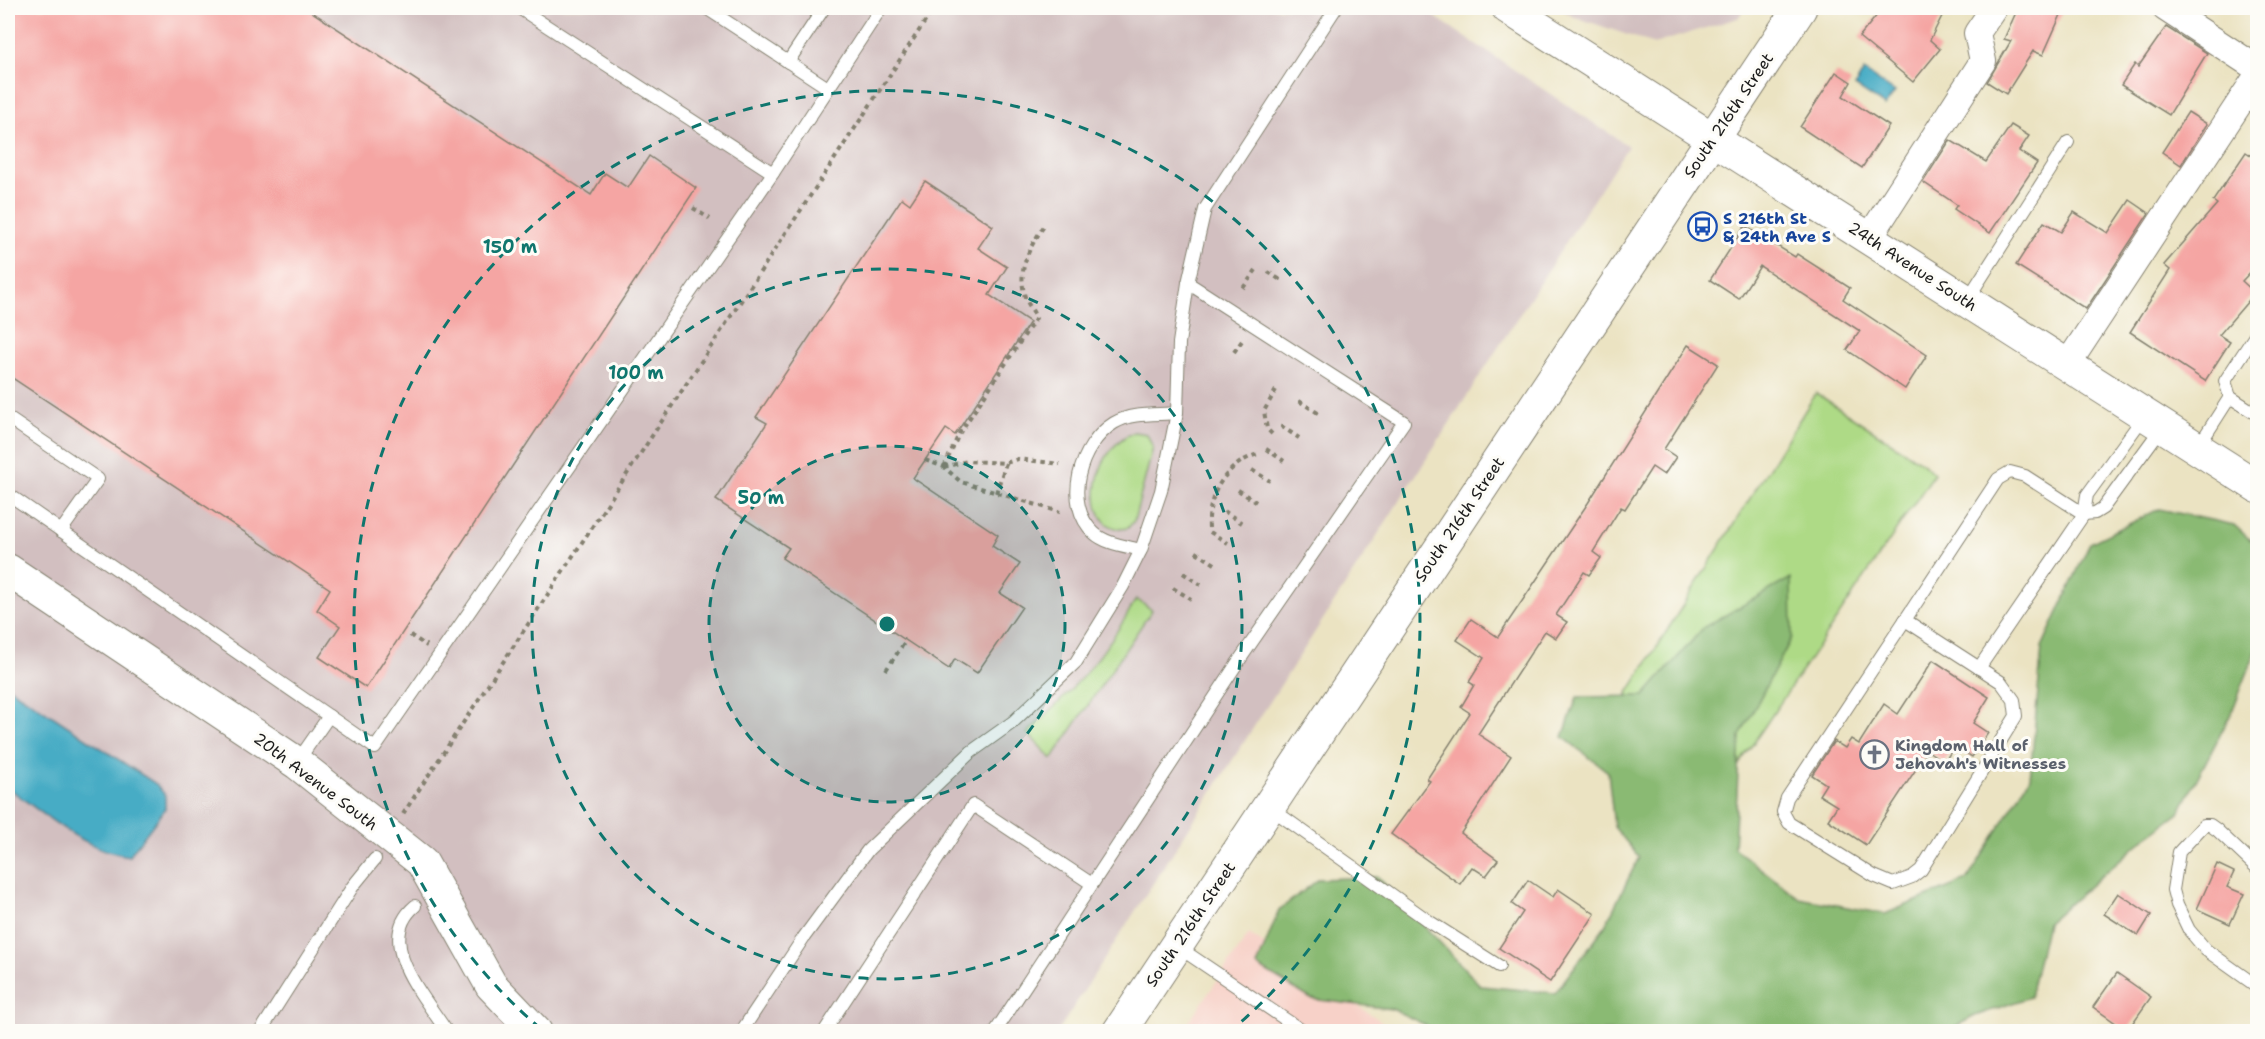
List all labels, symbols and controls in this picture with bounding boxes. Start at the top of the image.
street label: South 216th Street [1679,49,1778,182]
place label: S 216th St & 24th Ave S [1723,208,1831,247]
bus stop icon: S 216th St & 24th Ave S [1686,211,1718,243]
street label: 24th Avenue South [1844,217,1981,316]
text: 150 m [483,235,538,259]
text: 100 m [608,361,664,385]
street label: South 216th Street [1410,453,1509,586]
text: 50 m [738,486,785,510]
centre of rings [877,614,897,634]
street label: 20th Avenue South [249,728,382,835]
place label: Kingdom Hall of Jehovah's Witnesses [1895,735,2066,774]
church icon: Kingdom Hall of Jehovah's Witnesses [1858,738,1890,770]
street label: South 216th Street [1141,858,1240,991]

